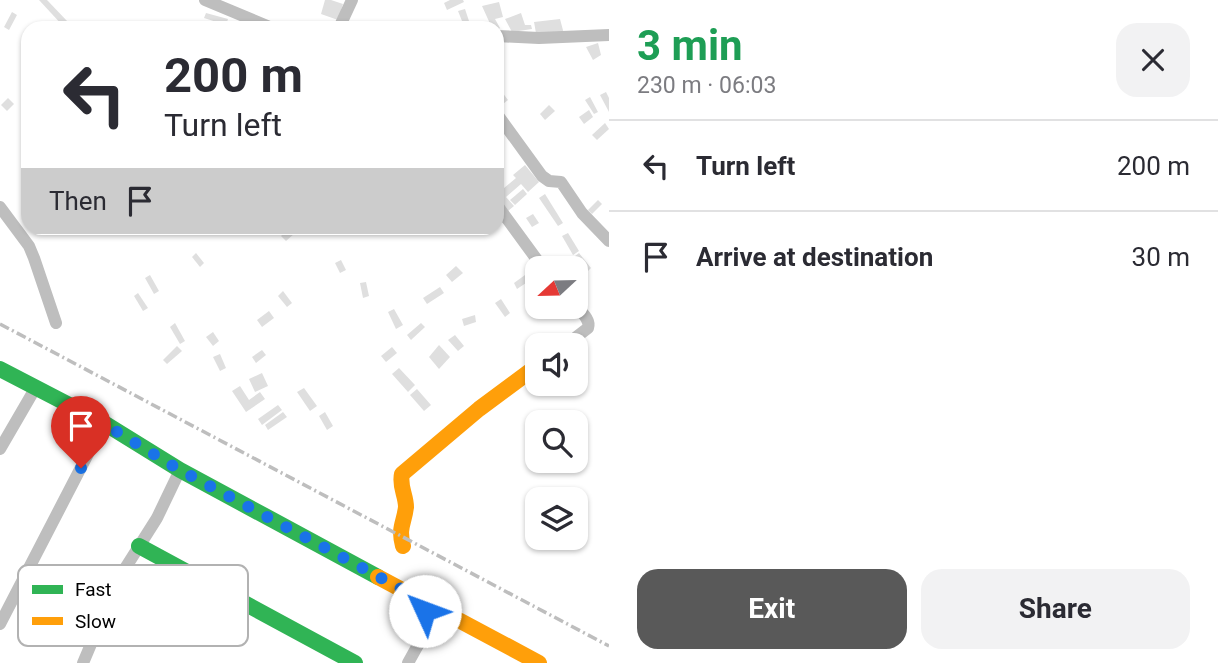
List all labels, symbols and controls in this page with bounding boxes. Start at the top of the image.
text: 3 min [637,21,743,70]
button: close [1116,23,1190,97]
text: 200 m [164,47,303,104]
icon: left [49,49,140,140]
text: 230 m · 06:03 [637,72,776,99]
text: Turn left [164,106,282,144]
icon: left [637,147,675,185]
text: Turn left [696,151,795,181]
text: 200 m [1117,151,1190,181]
icon: arrive [121,182,159,220]
text: Then [49,186,107,216]
icon: arrive [637,238,675,276]
text: Arrive at destination [696,242,933,272]
text: 30 m [1132,242,1190,272]
north arrow [525,256,588,318]
map controls [525,256,588,550]
button: sound [525,333,588,396]
pin [51,396,111,468]
icon: arrive [62,407,100,445]
button: search [525,410,588,473]
button: layers [525,487,588,550]
legend [18,565,248,646]
button: Exit [637,569,907,649]
button: Share [921,569,1190,649]
position arrow [388,574,462,648]
text: Fast [75,578,112,601]
text: Slow [75,610,116,633]

